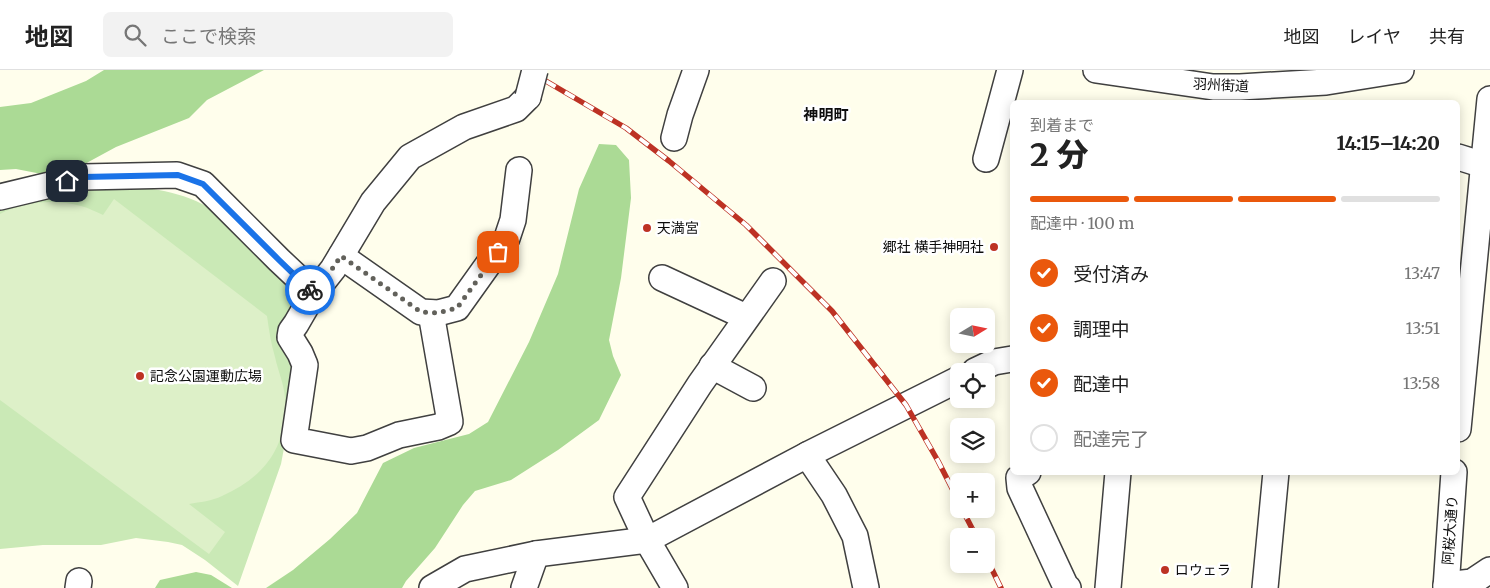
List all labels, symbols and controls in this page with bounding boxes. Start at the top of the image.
search box [103,12,453,57]
text: 地図 [25,21,73,52]
icon: search [121,21,149,49]
text: ここで検索 [161,24,256,48]
text: 地図 [1284,25,1320,48]
text: レイヤ [1348,25,1401,48]
text: 共有 [1429,25,1465,48]
street label: 羽州街道 [1193,75,1249,95]
district label: 神明町 [802,105,849,124]
text: 到着まで [1030,115,1094,135]
text: 14:15–14:20 [1337,131,1440,155]
text: 2 分 [1030,135,1088,175]
pin [46,160,88,202]
icon: home [53,167,81,195]
text: 配達中 · 100 m [1030,213,1134,233]
place label: 天満宮 [657,219,699,237]
marker: 天満宮 [641,222,653,234]
pin [477,231,519,273]
icon: bag [484,238,512,266]
place label: 郷社 横手神明社 [883,238,984,256]
marker: 郷社 横手神明社 [988,241,1000,253]
icon: check [1030,259,1058,287]
text: 受付済み [1073,262,1149,286]
text: 13:47 [1404,263,1440,283]
courier [285,265,335,315]
icon: bike [296,276,324,304]
north arrow [950,308,995,352]
map controls [950,308,995,573]
icon: check [1030,314,1058,342]
text: 調理中 [1073,317,1130,341]
text: 13:51 [1406,318,1440,338]
button: locate [950,363,995,408]
place label: 記念公園運動広場 [150,367,262,385]
icon: check [1030,369,1058,397]
marker: 記念公園運動広場 [134,370,146,382]
text: 配達中 [1073,372,1130,396]
text: 13:58 [1403,373,1440,393]
button: layers [950,418,995,463]
text: 配達完了 [1073,427,1149,451]
button: + [950,473,995,518]
street label: 阿桜大通り [1439,494,1461,566]
button: − [950,528,995,573]
place label: ロウェラ [1175,561,1231,579]
marker: ロウェラ [1159,564,1171,576]

